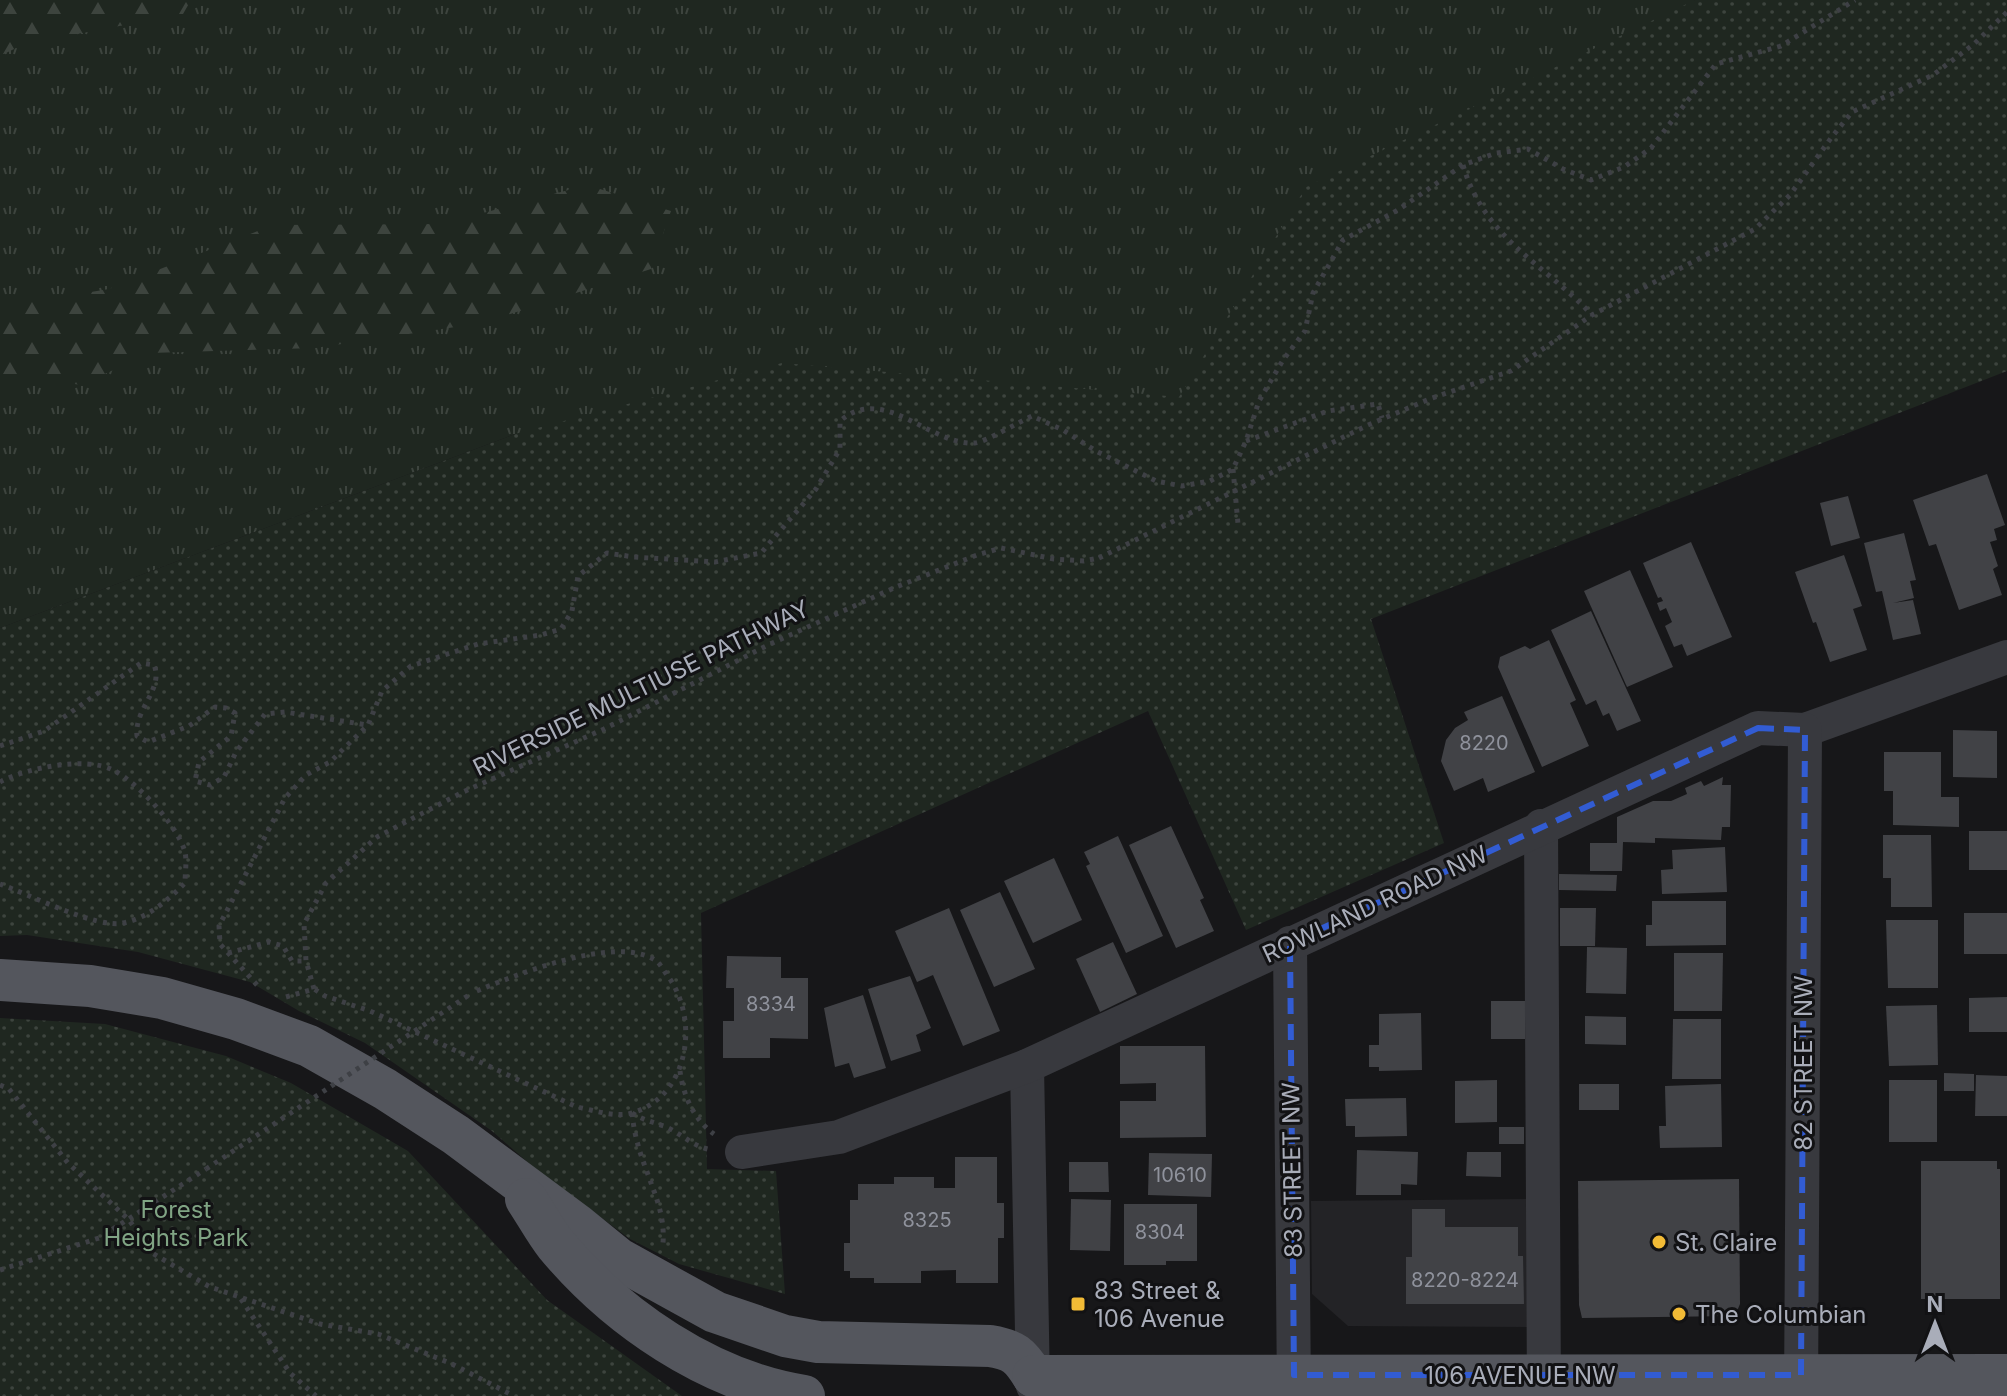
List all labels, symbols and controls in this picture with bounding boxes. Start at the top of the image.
street label: RIVERSIDE MULTIUSE PATHWAY [468,594,814,782]
house number: 8220 [1459,731,1509,755]
street label: ROWLAND ROAD NW [1258,839,1492,969]
street label: 82 STREET NW [1789,975,1818,1151]
house number: 8334 [746,992,796,1016]
street label: 83 STREET NW [1276,1082,1308,1258]
house number: 10610 [1153,1163,1207,1187]
park label: Forest Heights Park [104,1195,248,1252]
house number: 8325 [902,1208,952,1232]
house number: 8304 [1135,1220,1185,1244]
place label: St. Claire [1675,1228,1777,1257]
marker: St. Claire [1650,1233,1668,1251]
house number: 8220-8224 [1411,1268,1519,1292]
place label: 83 Street & 106 Avenue [1094,1276,1225,1333]
north arrow [1895,1284,1975,1364]
text: N [1927,1291,1943,1317]
marker: 83 Street & 106 Avenue [1069,1295,1087,1313]
place label: The Columbian [1695,1300,1867,1329]
marker: The Columbian [1670,1305,1688,1323]
street label: 106 AVENUE NW [1424,1361,1616,1390]

